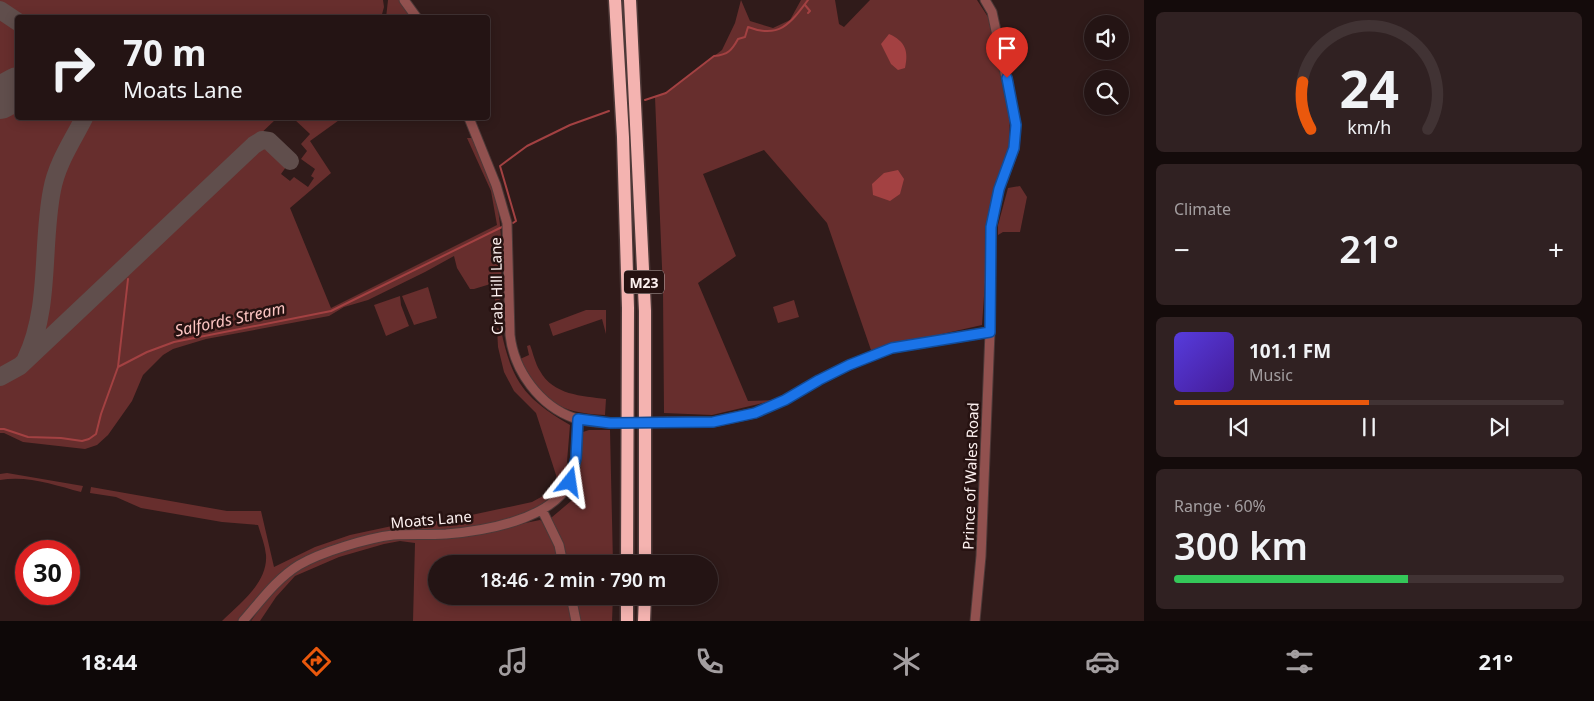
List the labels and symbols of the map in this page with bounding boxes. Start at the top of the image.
pin [986,27,1028,78]
street label: Crab Hill Lane [485,237,507,335]
road number: M23 [624,270,664,294]
water label: Salfords Stream [173,297,287,341]
street label: Prince of Wales Road [957,402,983,550]
position arrow [543,455,595,507]
street label: Moats Lane [389,505,473,533]
speed limit sign: 30 [15,540,80,605]

